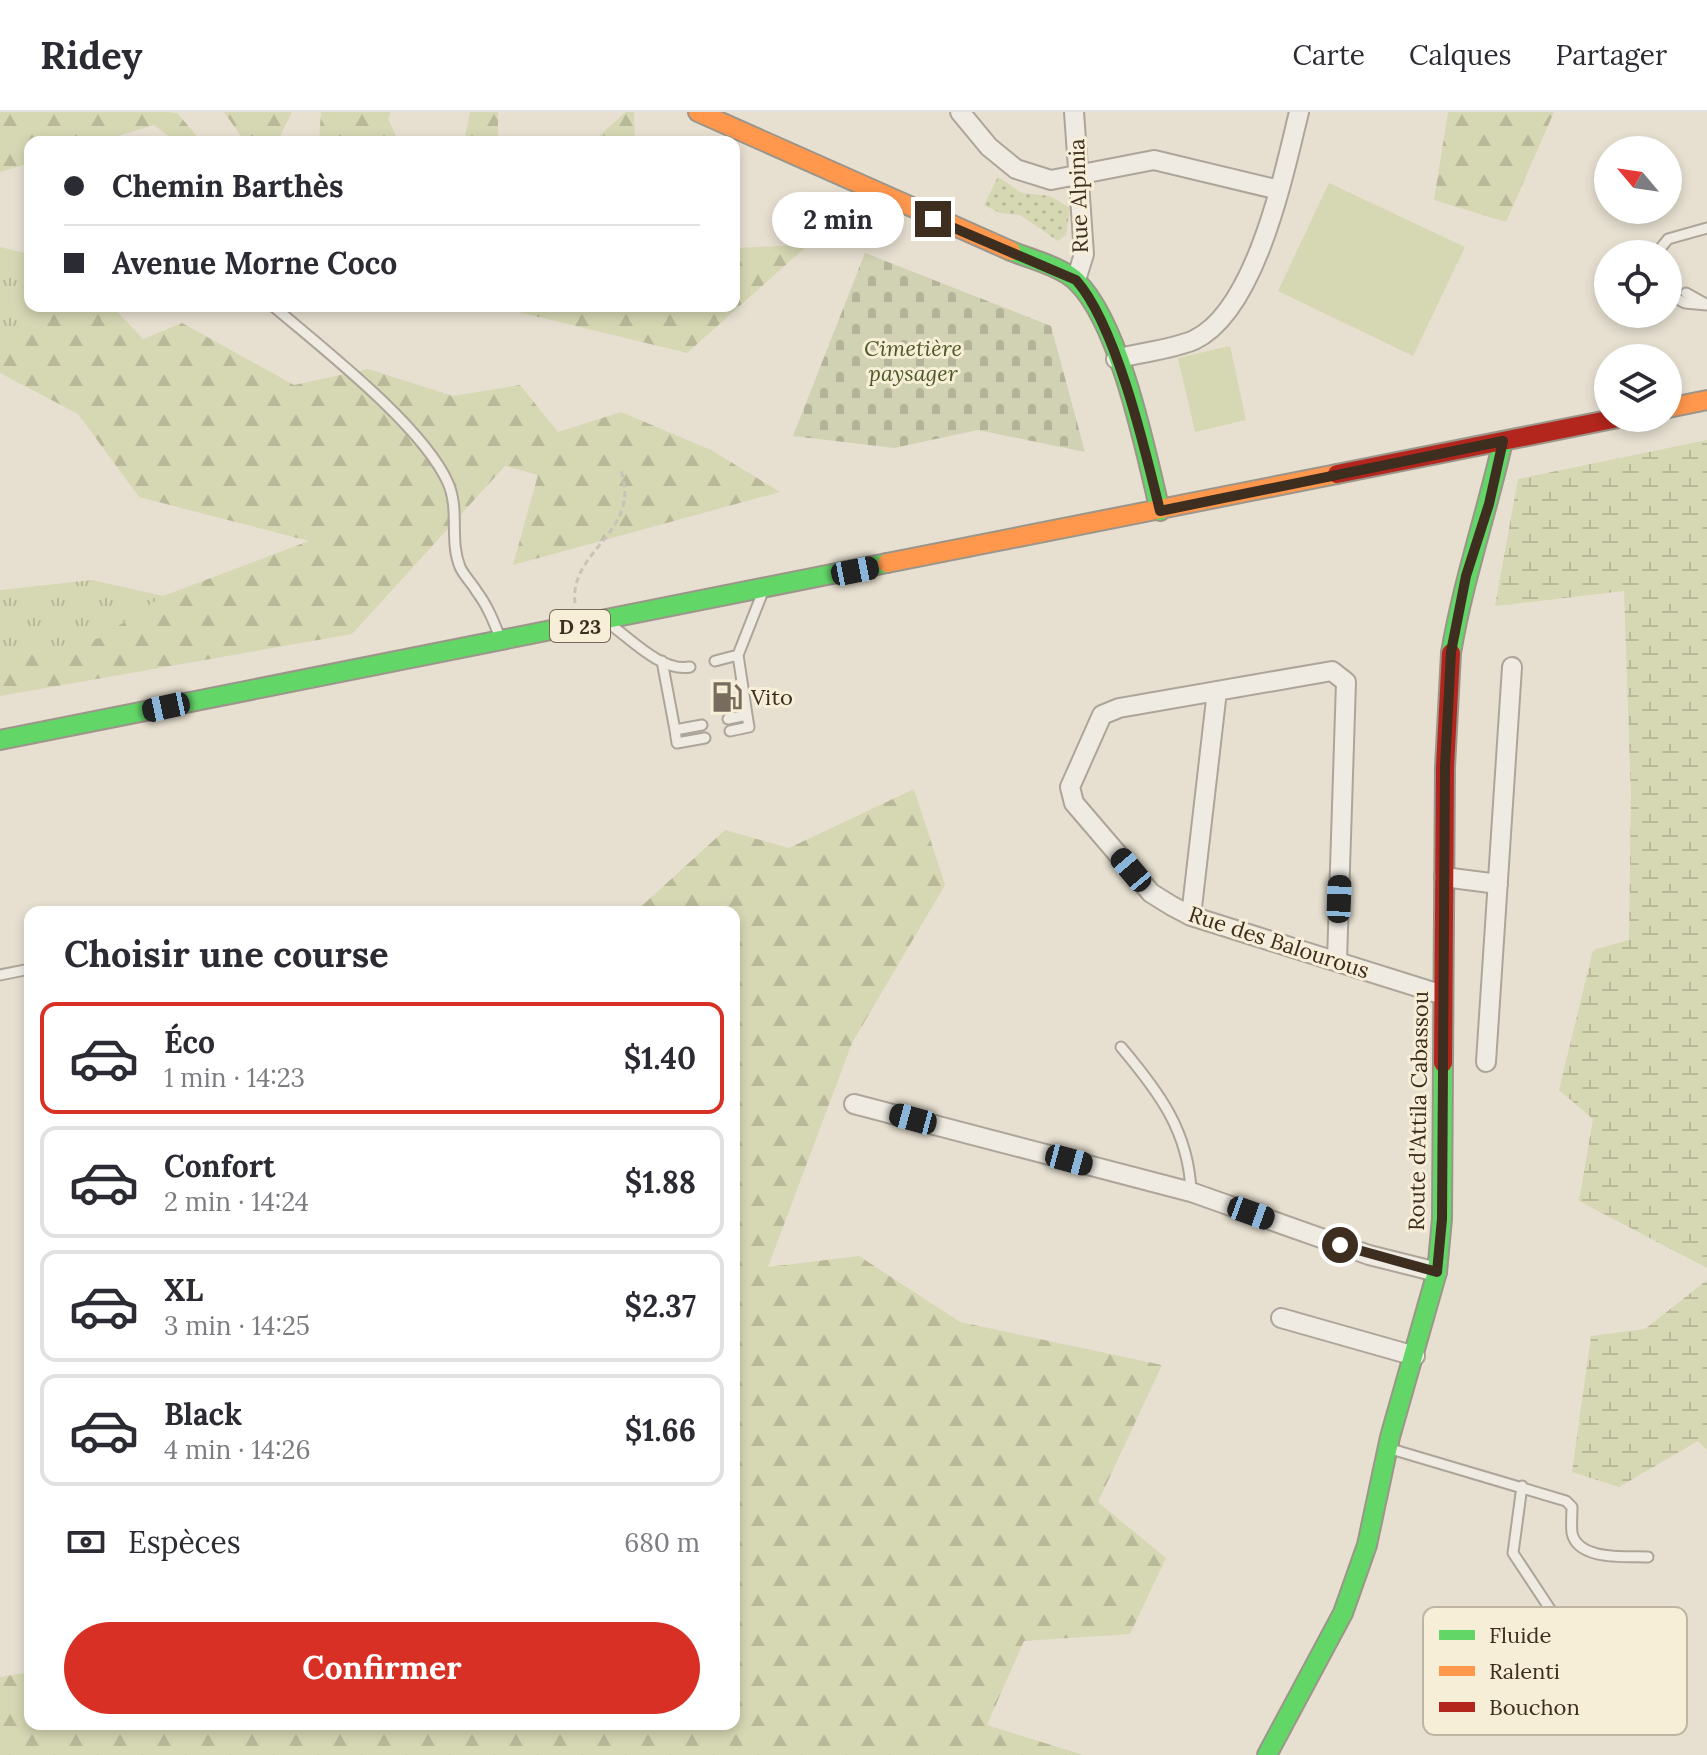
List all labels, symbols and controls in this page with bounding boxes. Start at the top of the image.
text: Ridey [40,31,142,79]
text: Carte [1293,37,1365,73]
text: Calques [1409,37,1512,73]
text: Partager [1556,37,1667,73]
north arrow [1594,136,1682,224]
map controls [1594,136,1682,432]
street label: Rue Alpinia [1062,138,1094,254]
text: Chemin Barthès [112,167,344,205]
callout: 2 min [773,191,905,247]
route end [915,201,951,237]
text: 2 min [803,203,873,236]
button: locate [1594,240,1682,328]
text: Avenue Morne Coco [112,244,397,282]
park label: Cimetière paysager [864,334,962,387]
button: layers [1594,344,1682,432]
car [829,555,881,587]
road number: D 23 [550,610,610,642]
fuel station icon: Vito [710,680,744,714]
place label: Vito [750,683,793,711]
car [140,690,192,724]
car [1106,844,1156,896]
car [1326,875,1352,923]
street label: Rue des Balourous [1185,900,1373,984]
text: Choisir une course [64,931,389,977]
street label: Route d'Attila Cabassou [1402,991,1434,1231]
icon: car [68,1022,140,1094]
text: Éco [164,1023,215,1061]
text: $1.40 [624,1039,696,1077]
text: 1 min · 14:23 [164,1061,305,1094]
car [887,1101,939,1137]
car [1043,1142,1095,1178]
icon: car [68,1146,140,1218]
text: Confort [164,1147,275,1185]
text: $1.88 [625,1163,696,1201]
text: 2 min · 14:24 [164,1185,309,1218]
car [1224,1194,1278,1232]
route start [1322,1227,1358,1263]
icon: car [68,1270,140,1342]
text: XL [164,1271,203,1309]
text: $2.37 [625,1287,696,1325]
text: 3 min · 14:25 [164,1309,310,1342]
icon: car [68,1394,140,1466]
text: Black [164,1395,242,1433]
text: $1.66 [625,1411,696,1449]
text: 4 min · 14:26 [164,1433,310,1466]
icon: cash [64,1520,108,1564]
text: Espèces [128,1523,241,1561]
text: 680 m [624,1526,700,1559]
legend [1423,1607,1687,1735]
text: Fluide [1489,1621,1552,1649]
button: Confirmer [64,1622,700,1714]
text: Ralenti [1489,1657,1560,1685]
text: Bouchon [1489,1693,1580,1721]

